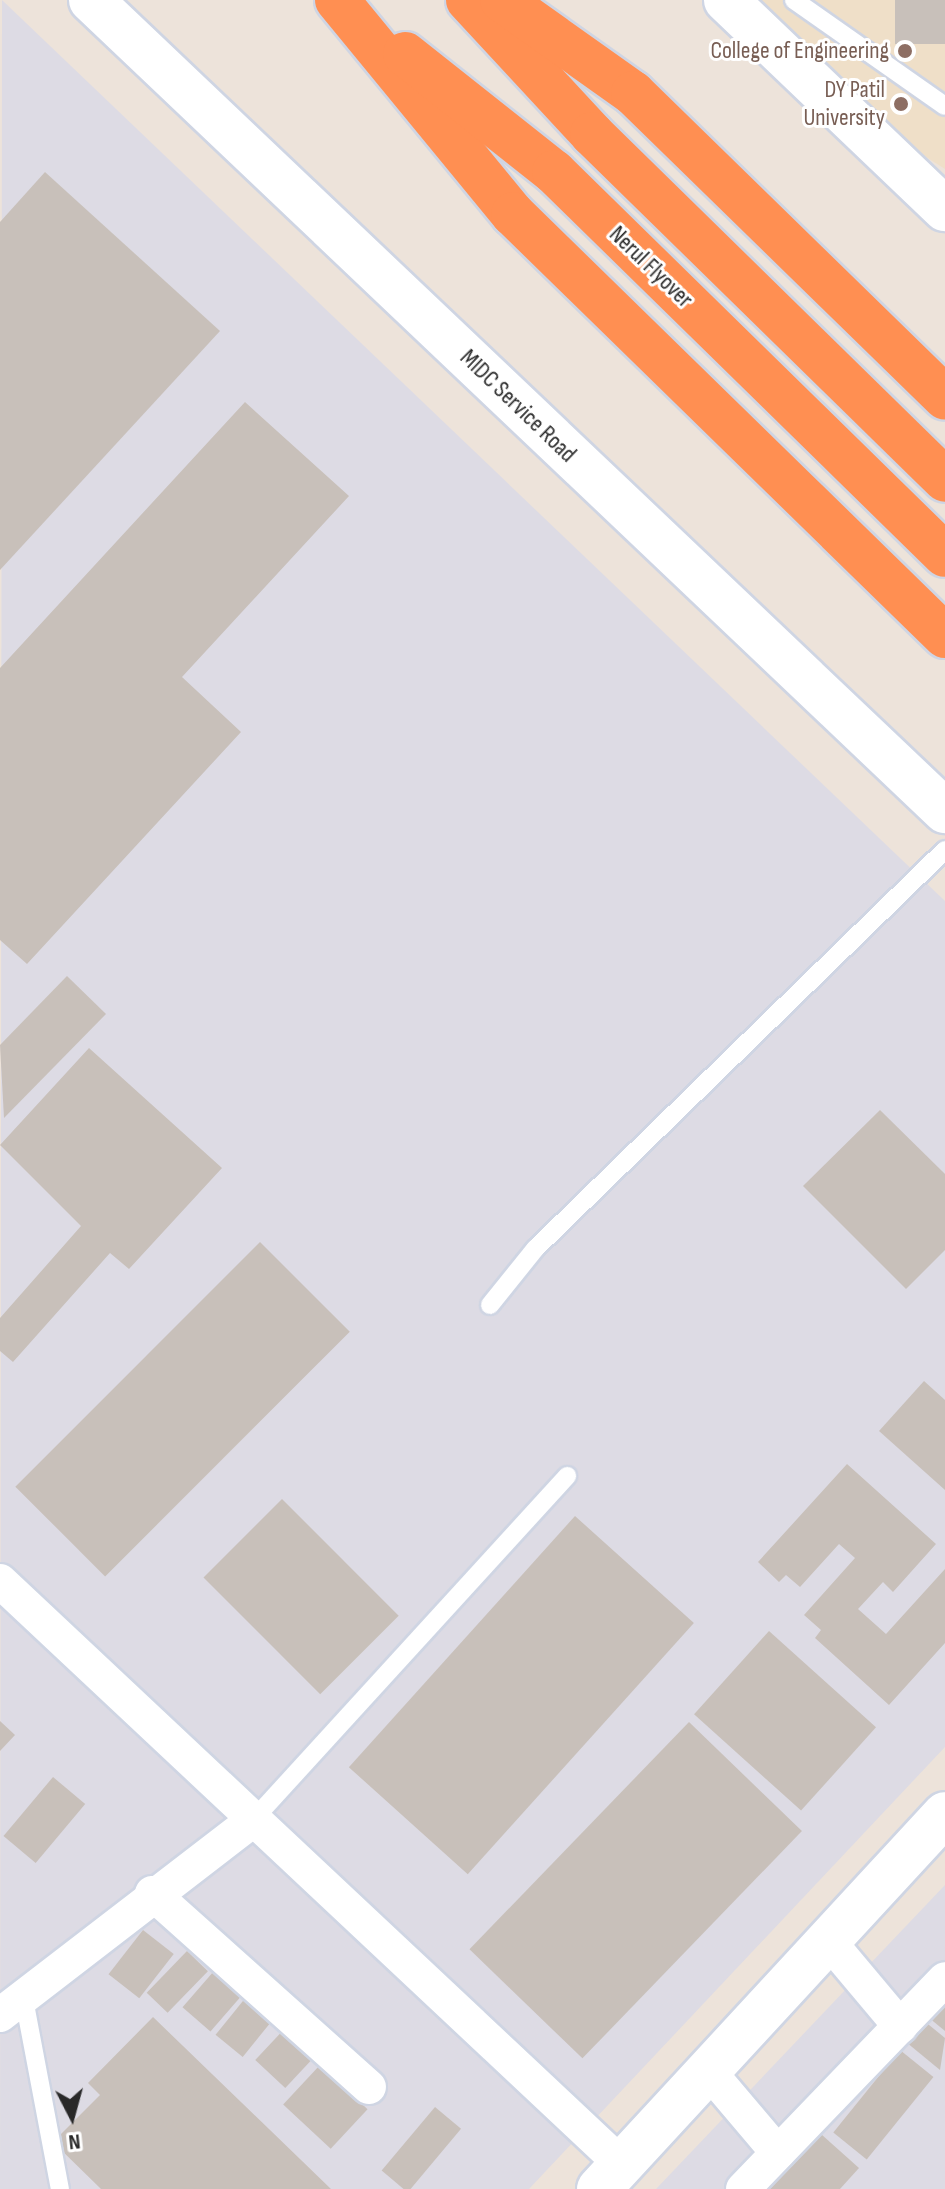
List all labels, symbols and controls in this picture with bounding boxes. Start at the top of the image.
place label: College of Engineering [710,37,889,65]
marker: College of Engineering [896,42,914,60]
place label: DY Patil University [803,76,885,132]
marker: DY Patil University [892,95,910,113]
street label: Nerul Flyover [603,220,699,314]
street label: MIDC Service Road [454,344,582,468]
north arrow [32,2077,112,2157]
text: N [67,2127,82,2155]

